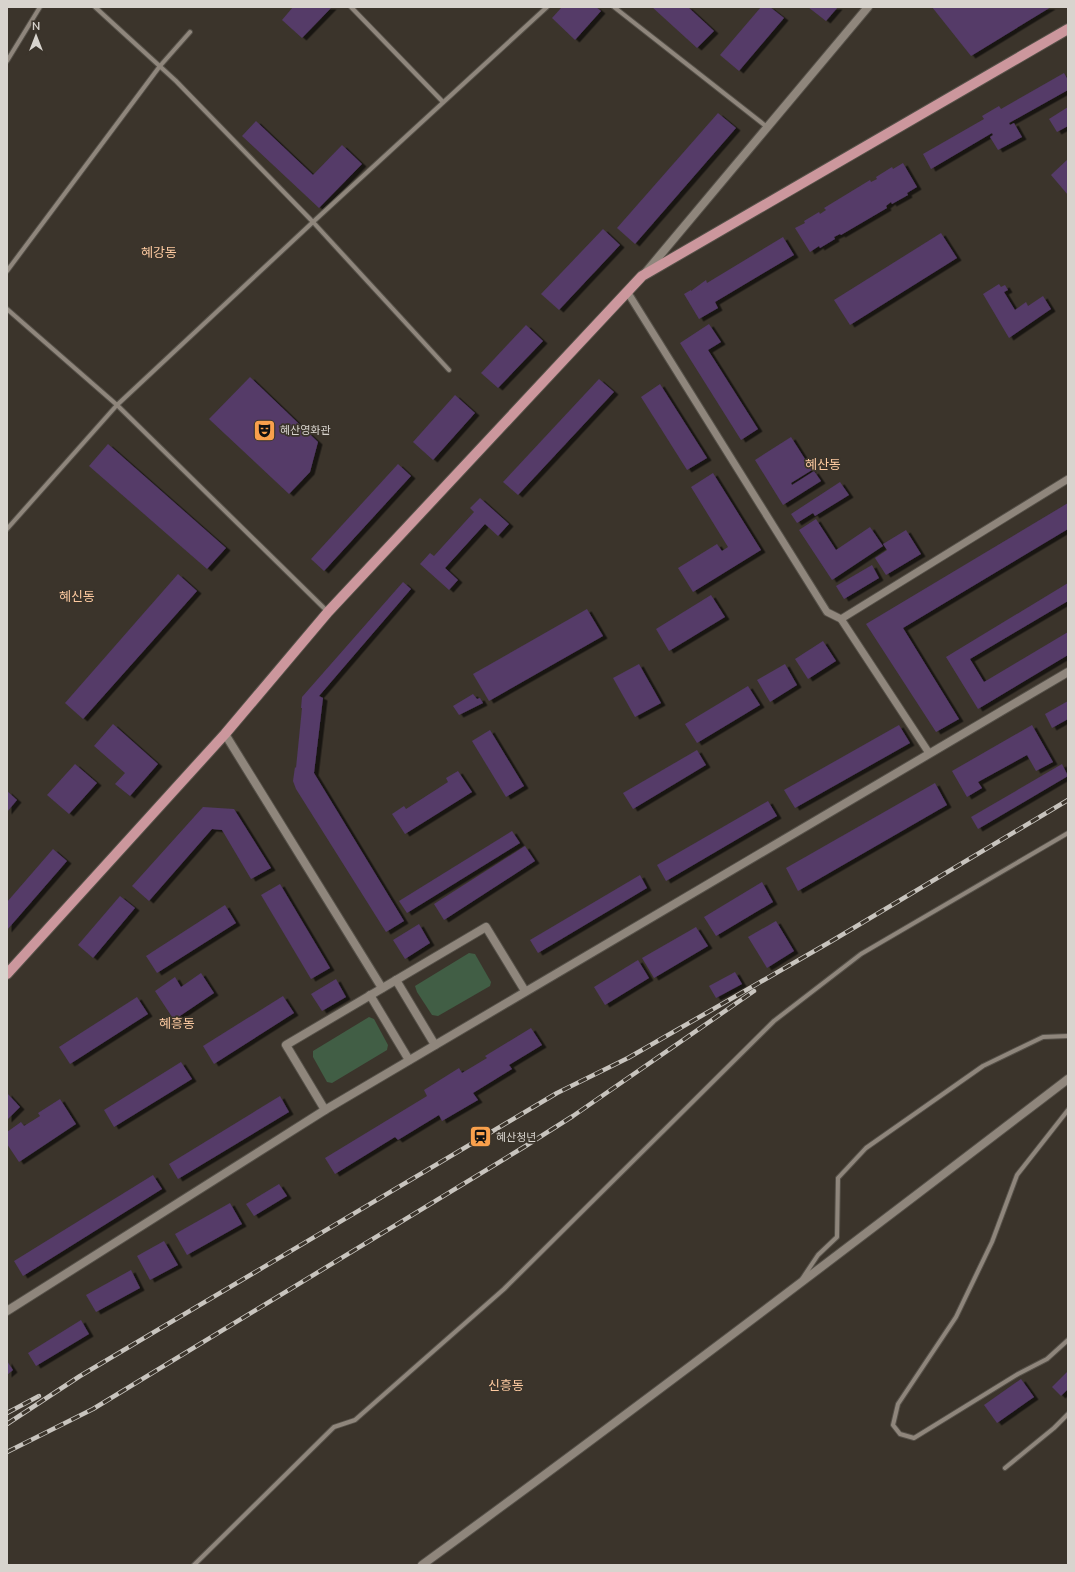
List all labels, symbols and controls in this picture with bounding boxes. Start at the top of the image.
north arrow [16,16,56,56]
text: N [32,19,40,34]
district label: 혜강동 [141,244,177,262]
theatre icon: 혜산영화관 [251,417,277,443]
place label: 혜산영화관 [280,423,331,438]
district label: 혜산동 [805,456,841,474]
district label: 혜신동 [59,588,95,606]
district label: 혜흥동 [159,1015,195,1033]
station icon: 혜산청년 [468,1124,494,1150]
place label: 혜산청년 [496,1130,536,1145]
district label: 신흥동 [488,1377,524,1395]

